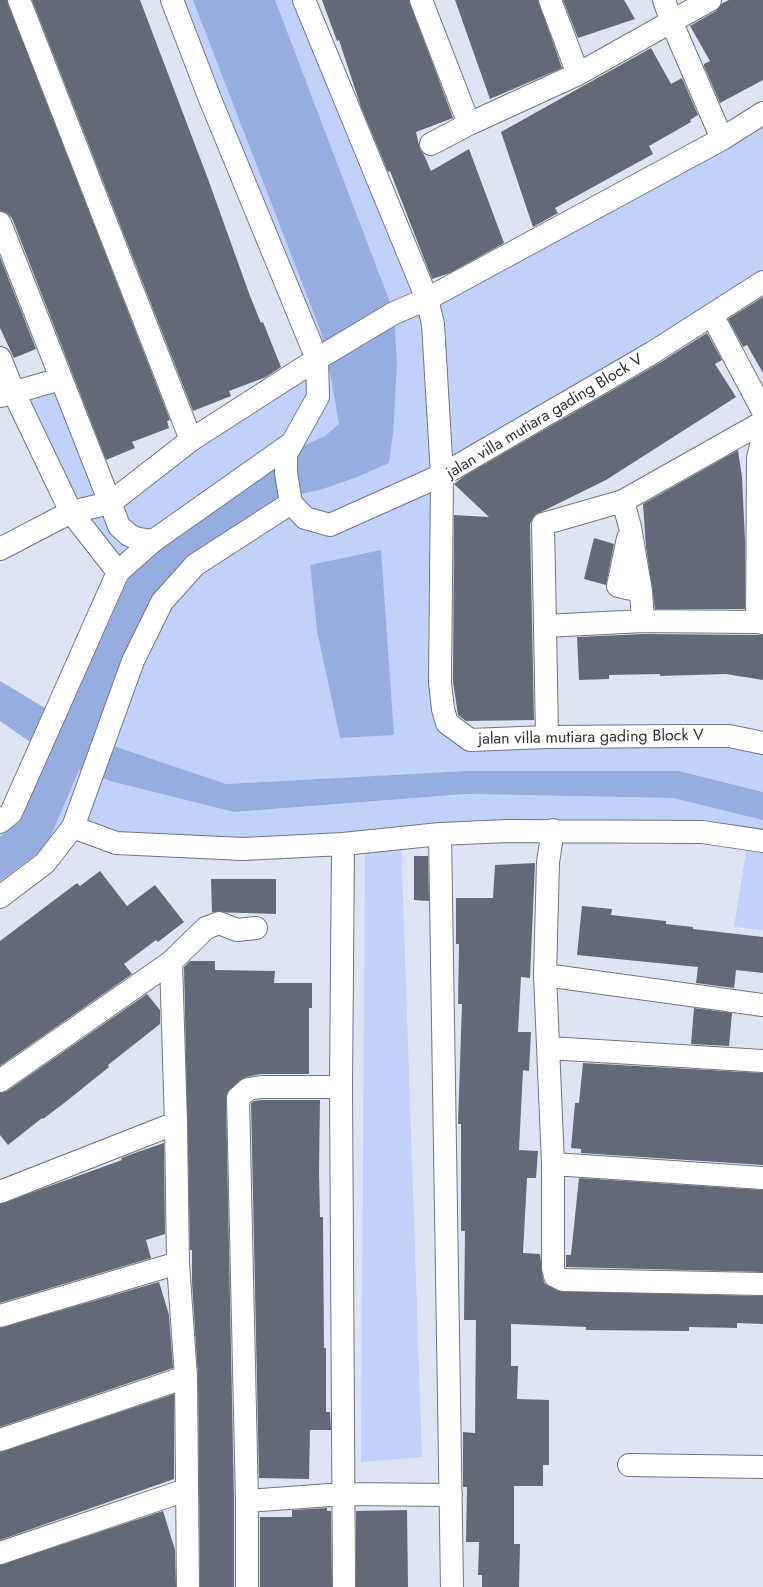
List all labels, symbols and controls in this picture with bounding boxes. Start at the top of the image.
street label: jalan villa mutiara gading Block V [443,351,647,483]
street label: jalan villa mutiara gading Block V [478,726,704,750]

